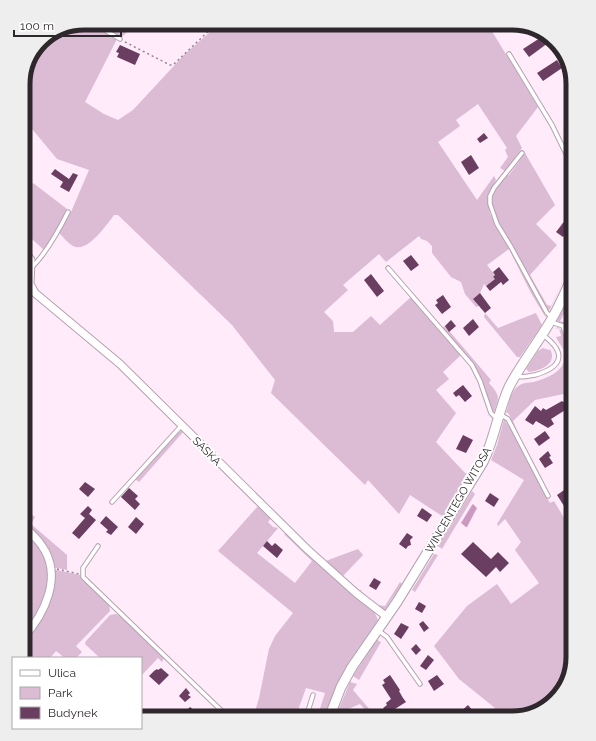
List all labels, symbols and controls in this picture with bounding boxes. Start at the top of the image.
scale bar [14,12,121,38]
text: 100 m [20,19,54,33]
street label: SASKA [190,434,224,469]
street label: WINCENTEGO WITOSA [423,444,494,556]
legend [12,657,142,729]
text: Ulica [48,666,76,680]
text: Park [48,686,73,700]
text: Budynek [48,706,98,720]

